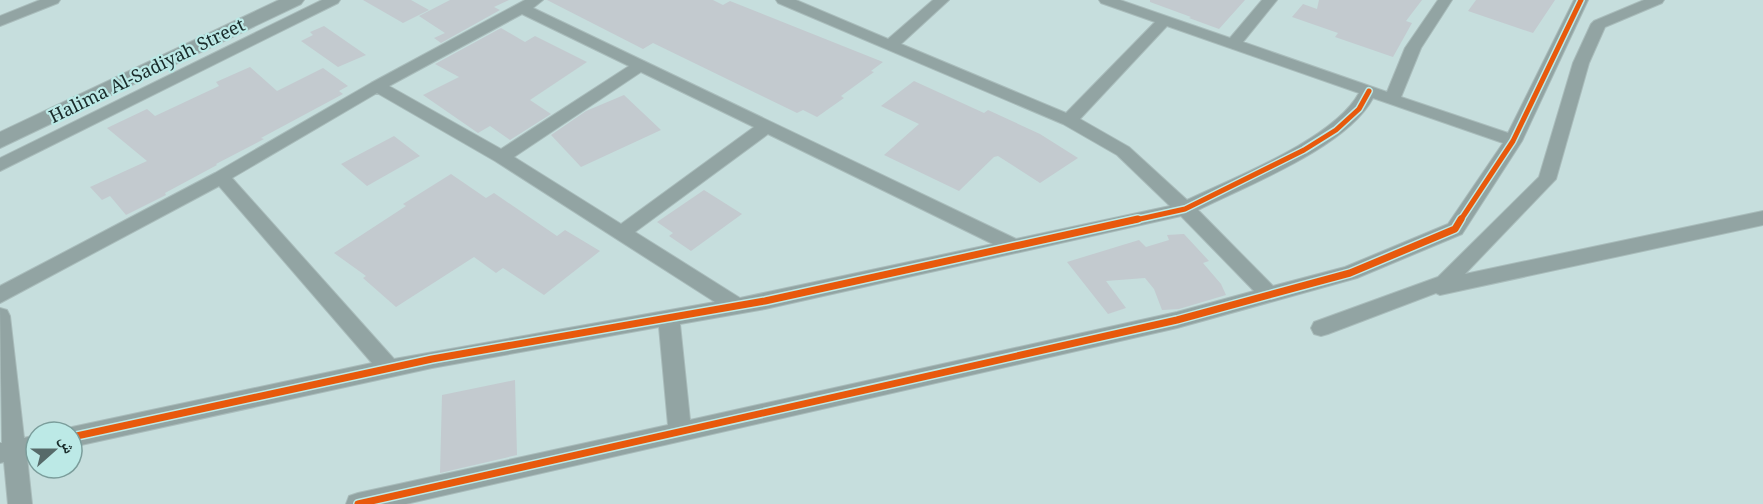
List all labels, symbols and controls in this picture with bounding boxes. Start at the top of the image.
street label: Halima Al-Sadiyah Street [45,12,248,128]
north arrow [24,420,84,480]
text: ش [55,433,81,457]

